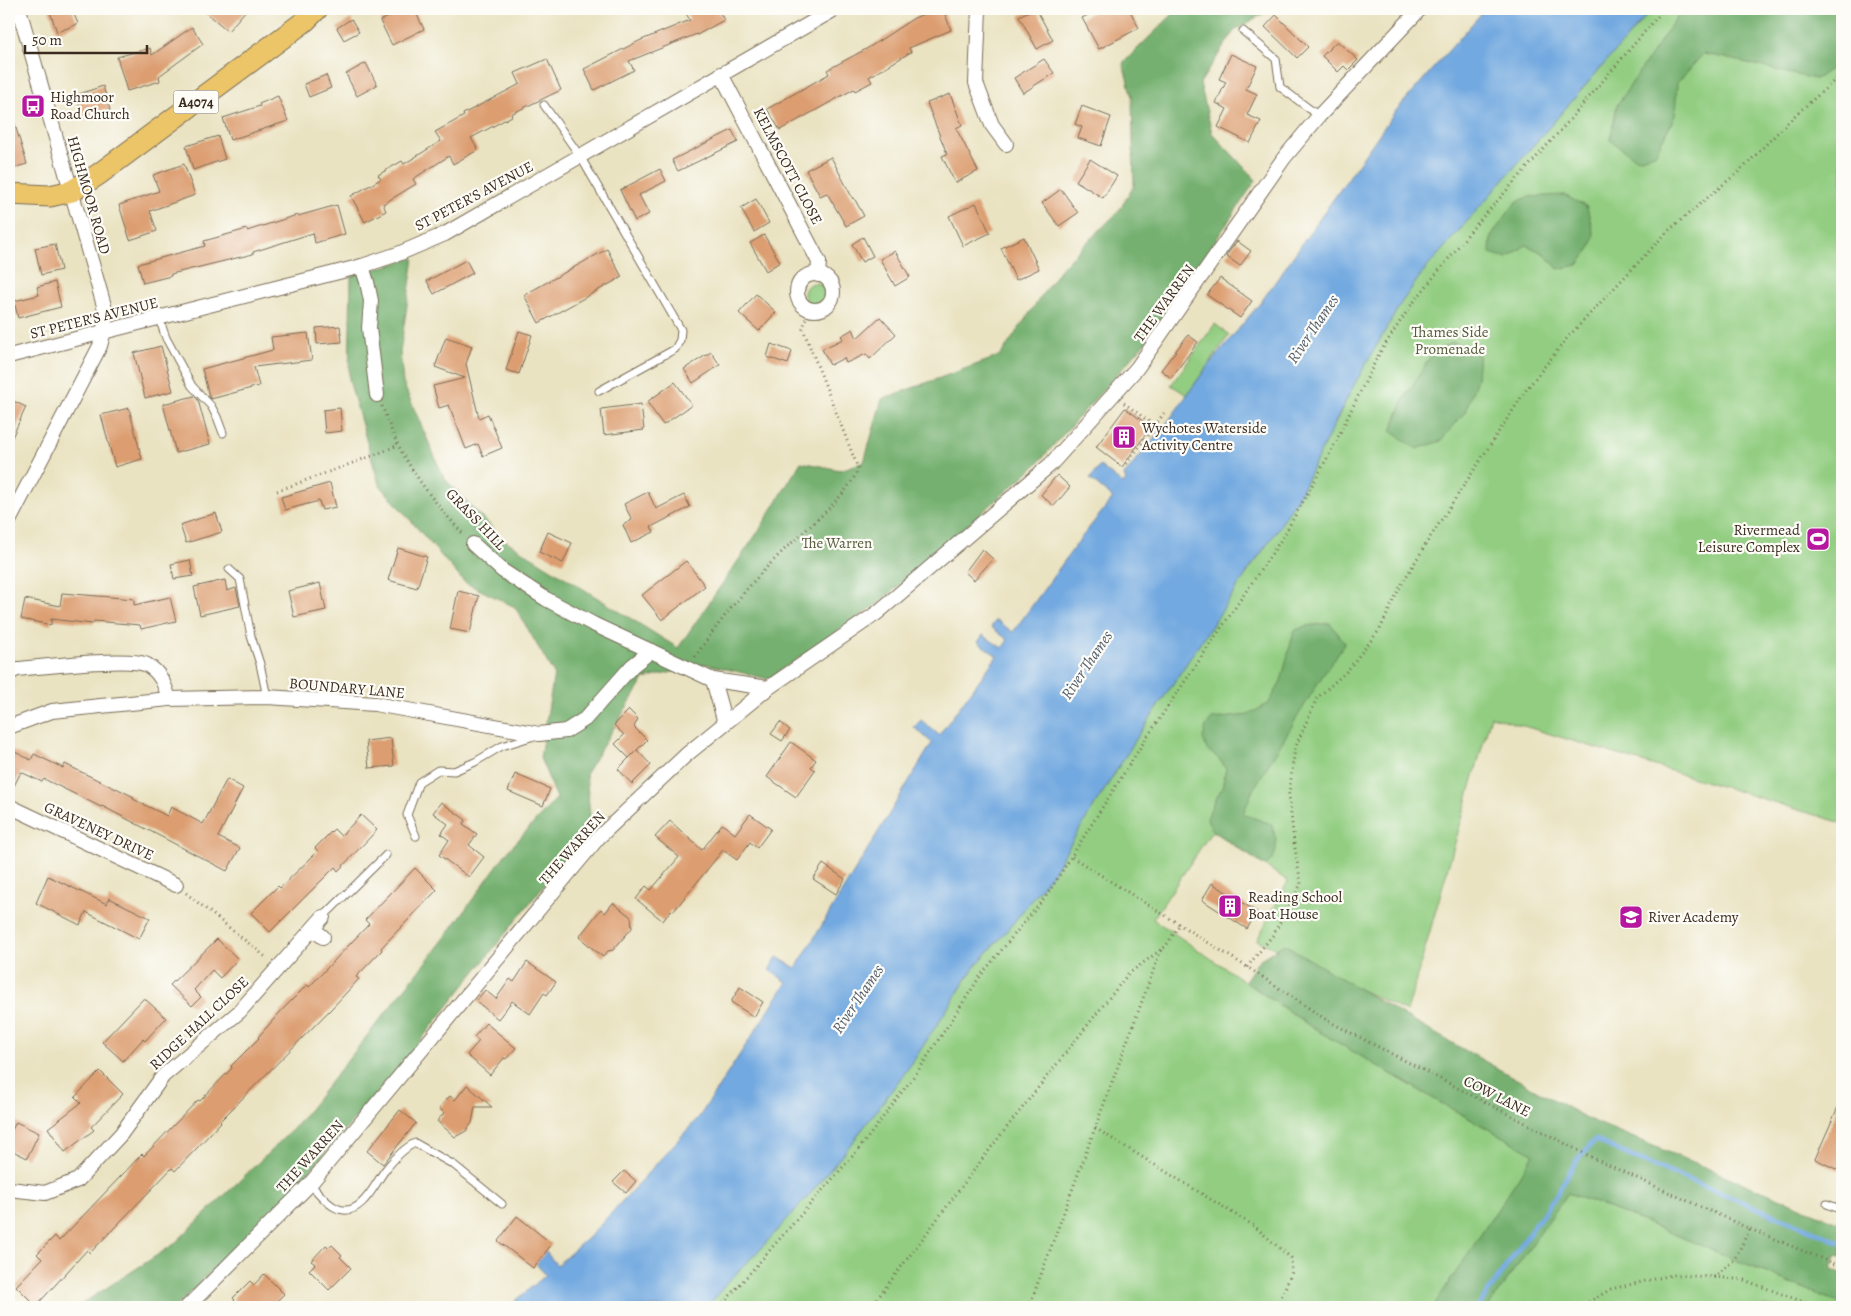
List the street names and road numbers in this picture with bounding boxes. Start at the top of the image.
road number: A4074 [174,90,218,114]
street label: KELMSCOTT CLOSE [749,104,827,228]
street label: HIGHMOOR ROAD [63,134,115,256]
street label: ST PETER'S AVENUE [411,156,537,236]
street label: THE WARREN [1129,260,1199,346]
street label: ST PETER'S AVENUE [28,292,160,344]
street label: GRASS HILL [442,484,511,554]
street label: BOUNDARY LANE [288,673,406,703]
street label: GRAVENEY DRIVE [41,797,157,865]
street label: THE WARREN [534,807,610,889]
street label: RIDGE HALL CLOSE [145,972,253,1074]
street label: COW LANE [1460,1071,1534,1121]
street label: THE WARREN [272,1115,348,1197]

